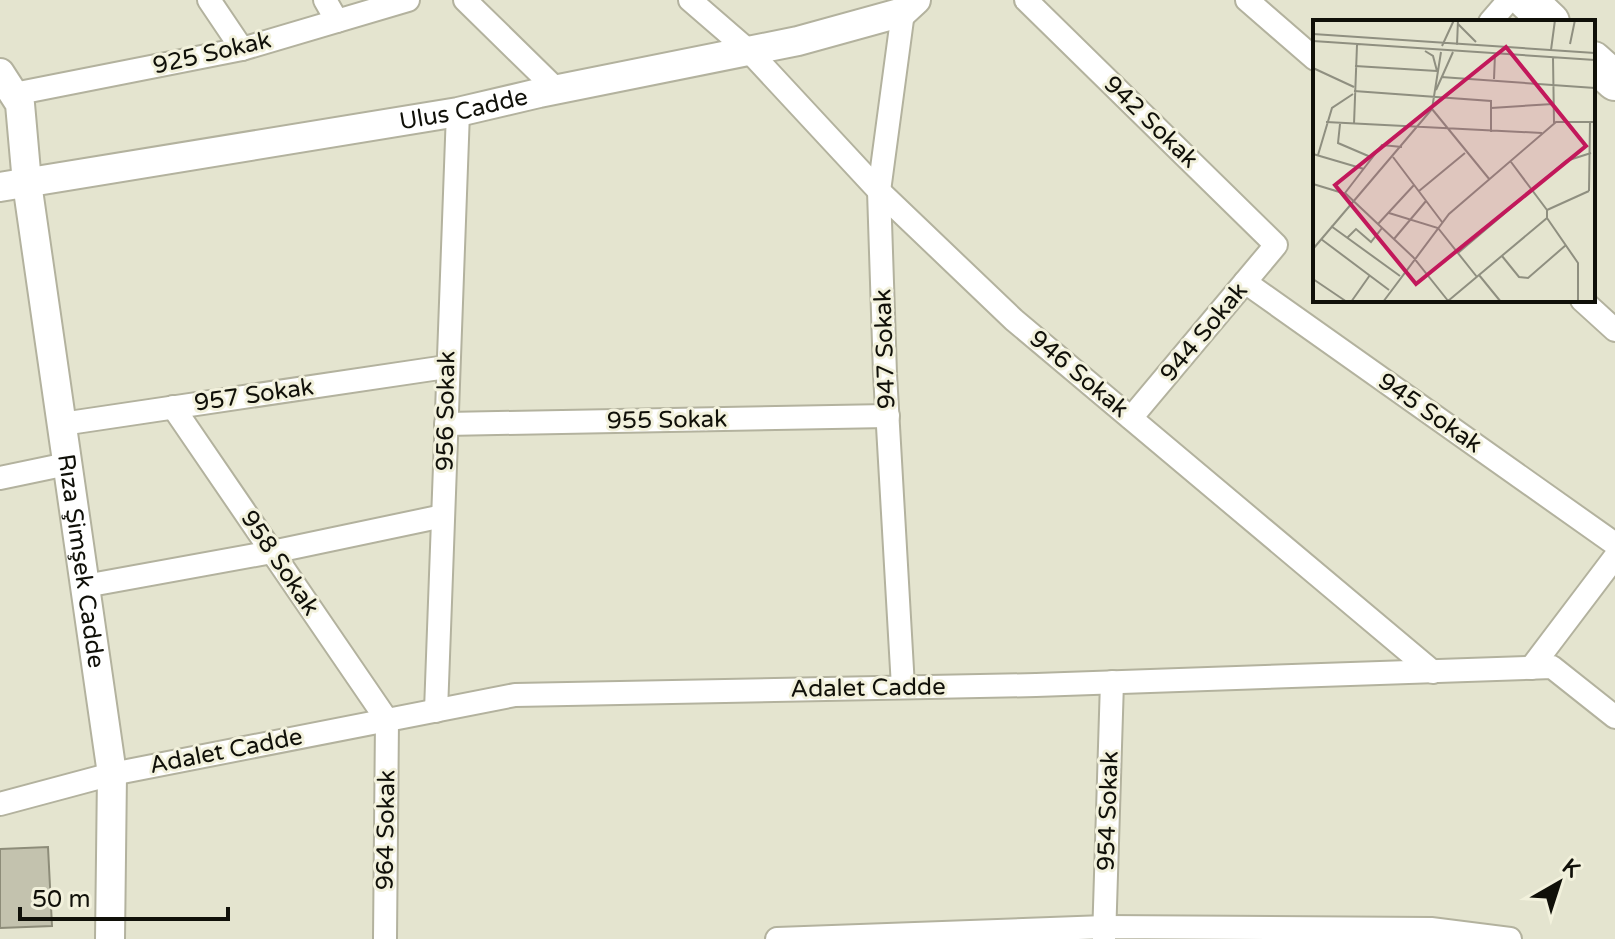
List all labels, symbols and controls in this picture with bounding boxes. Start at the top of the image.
inset map [1313,20,1595,302]
street label: 925 Sokak [150,25,274,81]
street label: 942 Sokak [1098,70,1204,174]
street label: Ulus Cadde [397,82,531,136]
street label: 944 Sokak [1154,277,1254,387]
street label: 947 Sokak [868,288,902,410]
street label: 946 Sokak [1024,324,1134,424]
street label: 956 Sokak [430,351,462,471]
street label: 945 Sokak [1372,367,1488,459]
street label: 957 Sokak [192,372,316,418]
street label: 955 Sokak [607,404,727,436]
street label: Rıza Şimşek Cadde [52,452,111,670]
street label: 958 Sokak [234,505,326,621]
street label: Adalet Cadde [790,672,946,704]
street label: Adalet Cadde [147,722,305,780]
street label: 954 Sokak [1091,750,1125,872]
street label: 964 Sokak [370,770,402,890]
north arrow [1519,843,1599,923]
text: K [1557,853,1585,883]
scale bar [20,871,228,921]
text: 50 m [32,885,90,914]

